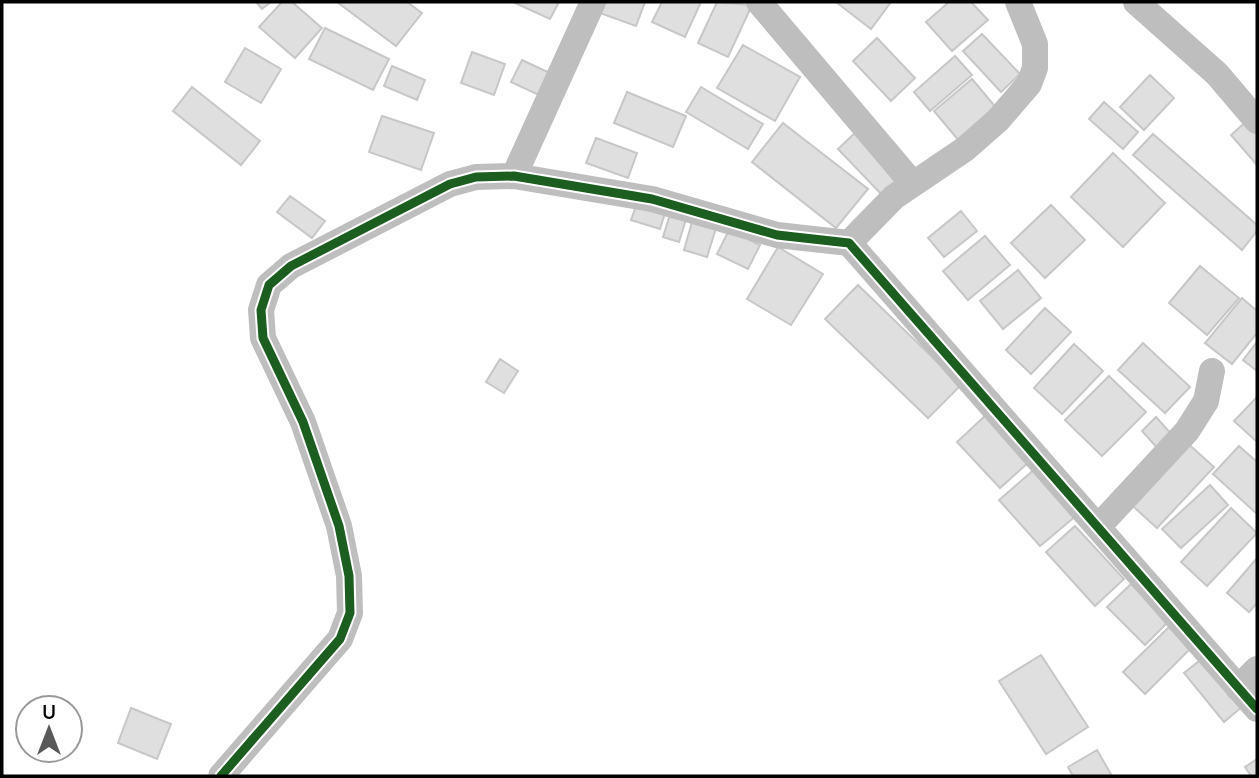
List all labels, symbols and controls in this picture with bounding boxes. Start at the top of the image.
north arrow [14,694,84,764]
text: U [42,699,56,725]

